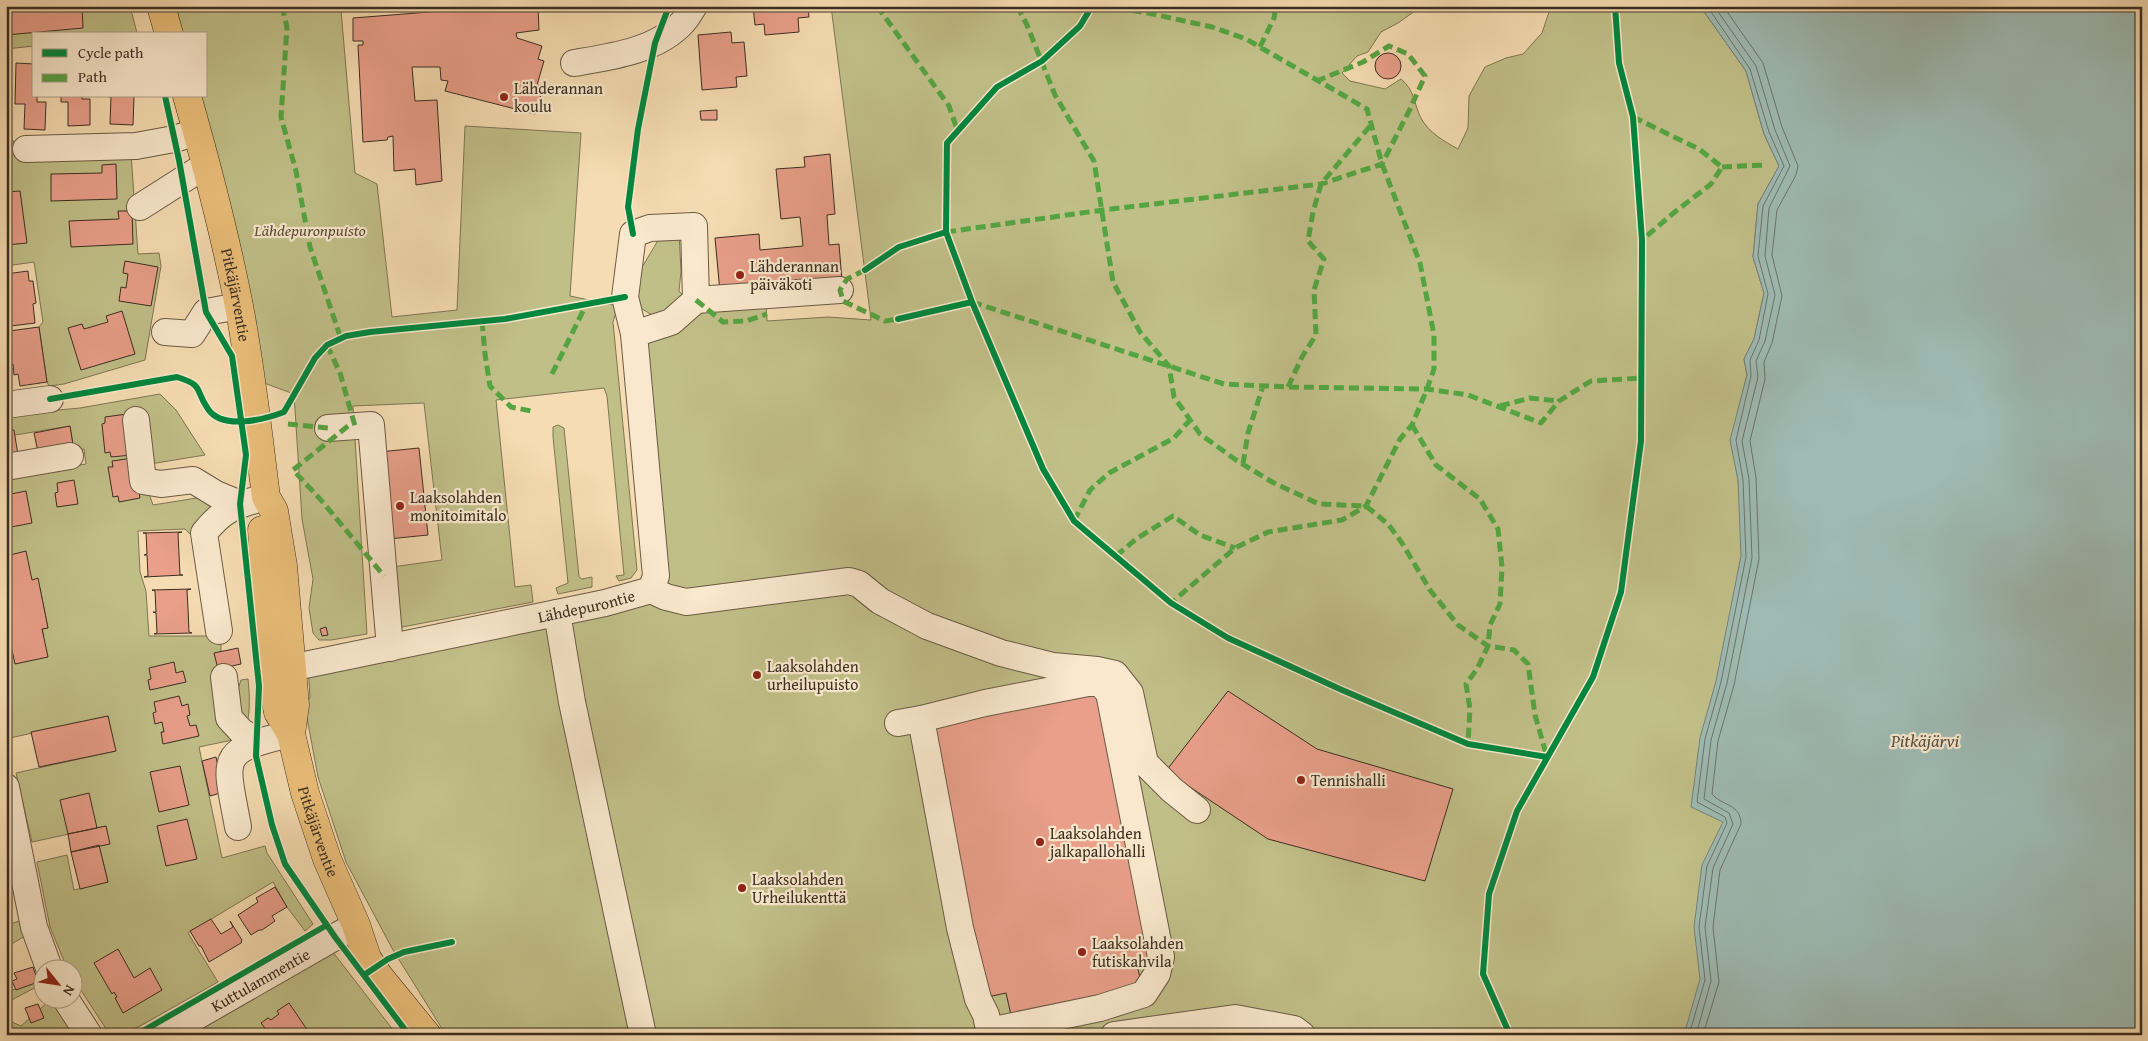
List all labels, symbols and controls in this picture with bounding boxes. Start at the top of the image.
legend [32,32,208,98]
text: Cycle path [78,42,144,63]
text: Path [78,66,107,87]
place label: Lähderannan koulu [514,76,603,118]
marker: Lähderannan koulu [498,91,510,103]
park label: Lähdepuronpuisto [253,218,366,242]
street label: Pitkäjärventie [215,246,257,343]
place label: Lähderannan päiväkoti [750,254,839,296]
marker: Lähderannan päiväkoti [734,269,746,281]
place label: Laaksolahden monitoimitalo [410,485,506,527]
marker: Laaksolahden monitoimitalo [394,500,406,512]
street label: Lähdepurontie [535,583,638,629]
place label: Laaksolahden urheilupuisto [767,654,859,696]
marker: Laaksolahden urheilupuisto [751,669,763,681]
water label: Pitkäjärvi [1890,727,1959,754]
place label: Tennishalli [1311,768,1386,792]
marker: Tennishalli [1295,774,1307,786]
street label: Pitkäjärventie [292,784,345,881]
place label: Laaksolahden jalkapallohalli [1048,821,1146,863]
marker: Laaksolahden jalkapallohalli [1034,836,1046,848]
place label: Laaksolahden Urheilukenttä [752,867,847,909]
marker: Laaksolahden Urheilukenttä [736,882,748,894]
place label: Laaksolahden futiskahvila [1092,931,1184,973]
street label: Kuttulammentie [206,942,314,1018]
marker: Laaksolahden futiskahvila [1076,946,1088,958]
north arrow [32,958,82,1008]
text: N [58,981,80,1000]

